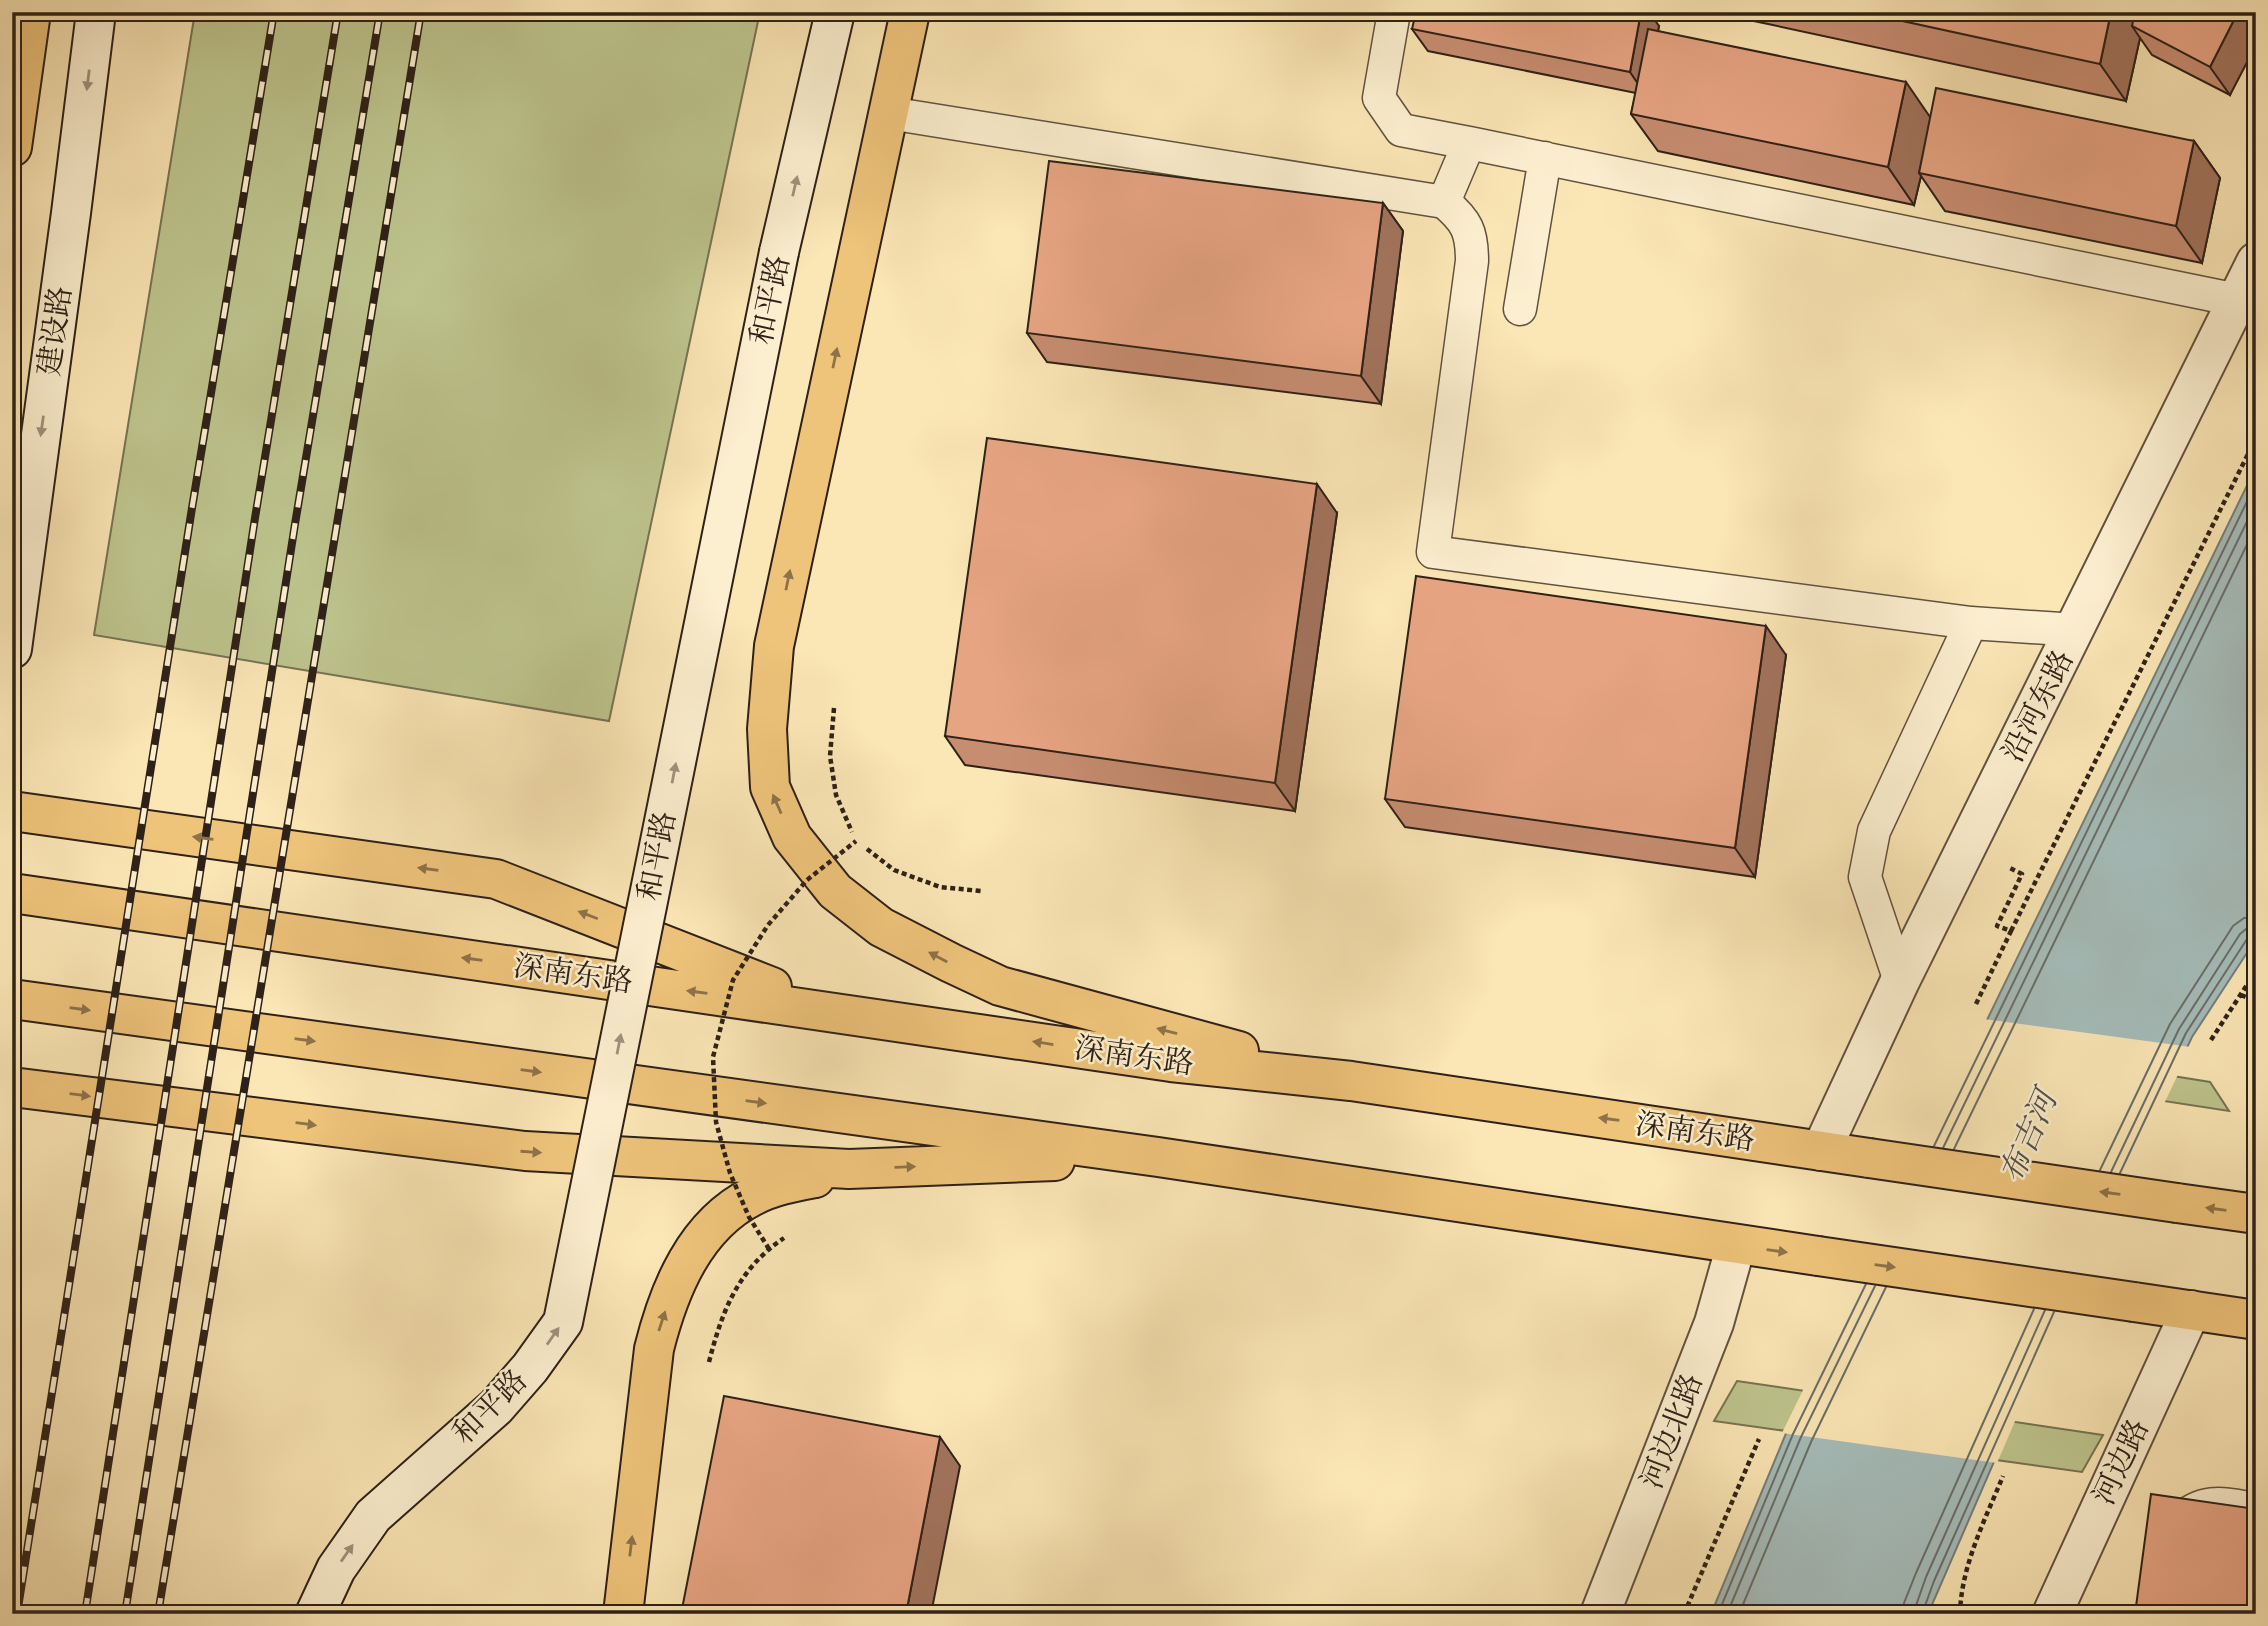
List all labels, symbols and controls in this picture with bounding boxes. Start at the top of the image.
one-way arrow [82,69,93,91]
one-way arrow [790,175,801,197]
street label: 和平路 [741,252,799,348]
street label: 建设路 [28,284,82,378]
one-way arrow [829,347,840,369]
one-way arrow [37,416,48,438]
one-way arrow [783,569,794,591]
street label: 沿河东路 [1992,643,2084,769]
one-way arrow [669,762,680,784]
one-way arrow [771,794,782,815]
street label: 和平路 [628,808,686,904]
one-way arrow [192,832,214,843]
one-way arrow [417,864,439,875]
one-way arrow [577,910,598,921]
street label: 深南东路 [511,945,635,1003]
one-way arrow [928,951,948,962]
one-way arrow [461,953,483,964]
one-way arrow [686,986,708,997]
one-way arrow [69,1003,91,1014]
one-way arrow [1156,1025,1178,1036]
street label: 深南东路 [1072,1027,1196,1085]
one-way arrow [614,1033,625,1055]
one-way arrow [294,1034,316,1045]
one-way arrow [1032,1037,1054,1048]
one-way arrow [520,1065,542,1076]
water label: 布吉河 [1990,1080,2070,1190]
one-way arrow [69,1090,91,1101]
one-way arrow [745,1097,767,1108]
street label: 深南东路 [1633,1103,1757,1161]
one-way arrow [1597,1113,1619,1124]
one-way arrow [295,1118,317,1129]
one-way arrow [521,1146,543,1157]
one-way arrow [895,1161,917,1172]
one-way arrow [2098,1187,2120,1198]
one-way arrow [2205,1203,2227,1214]
one-way arrow [1766,1245,1788,1256]
one-way arrow [1875,1261,1897,1272]
one-way arrow [657,1310,668,1331]
one-way arrow [546,1327,560,1345]
street label: 和平路 [444,1361,536,1453]
street label: 河边北路 [1631,1368,1713,1494]
street label: 河边路 [2083,1413,2159,1511]
one-way arrow [625,1535,636,1557]
one-way arrow [340,1544,354,1562]

